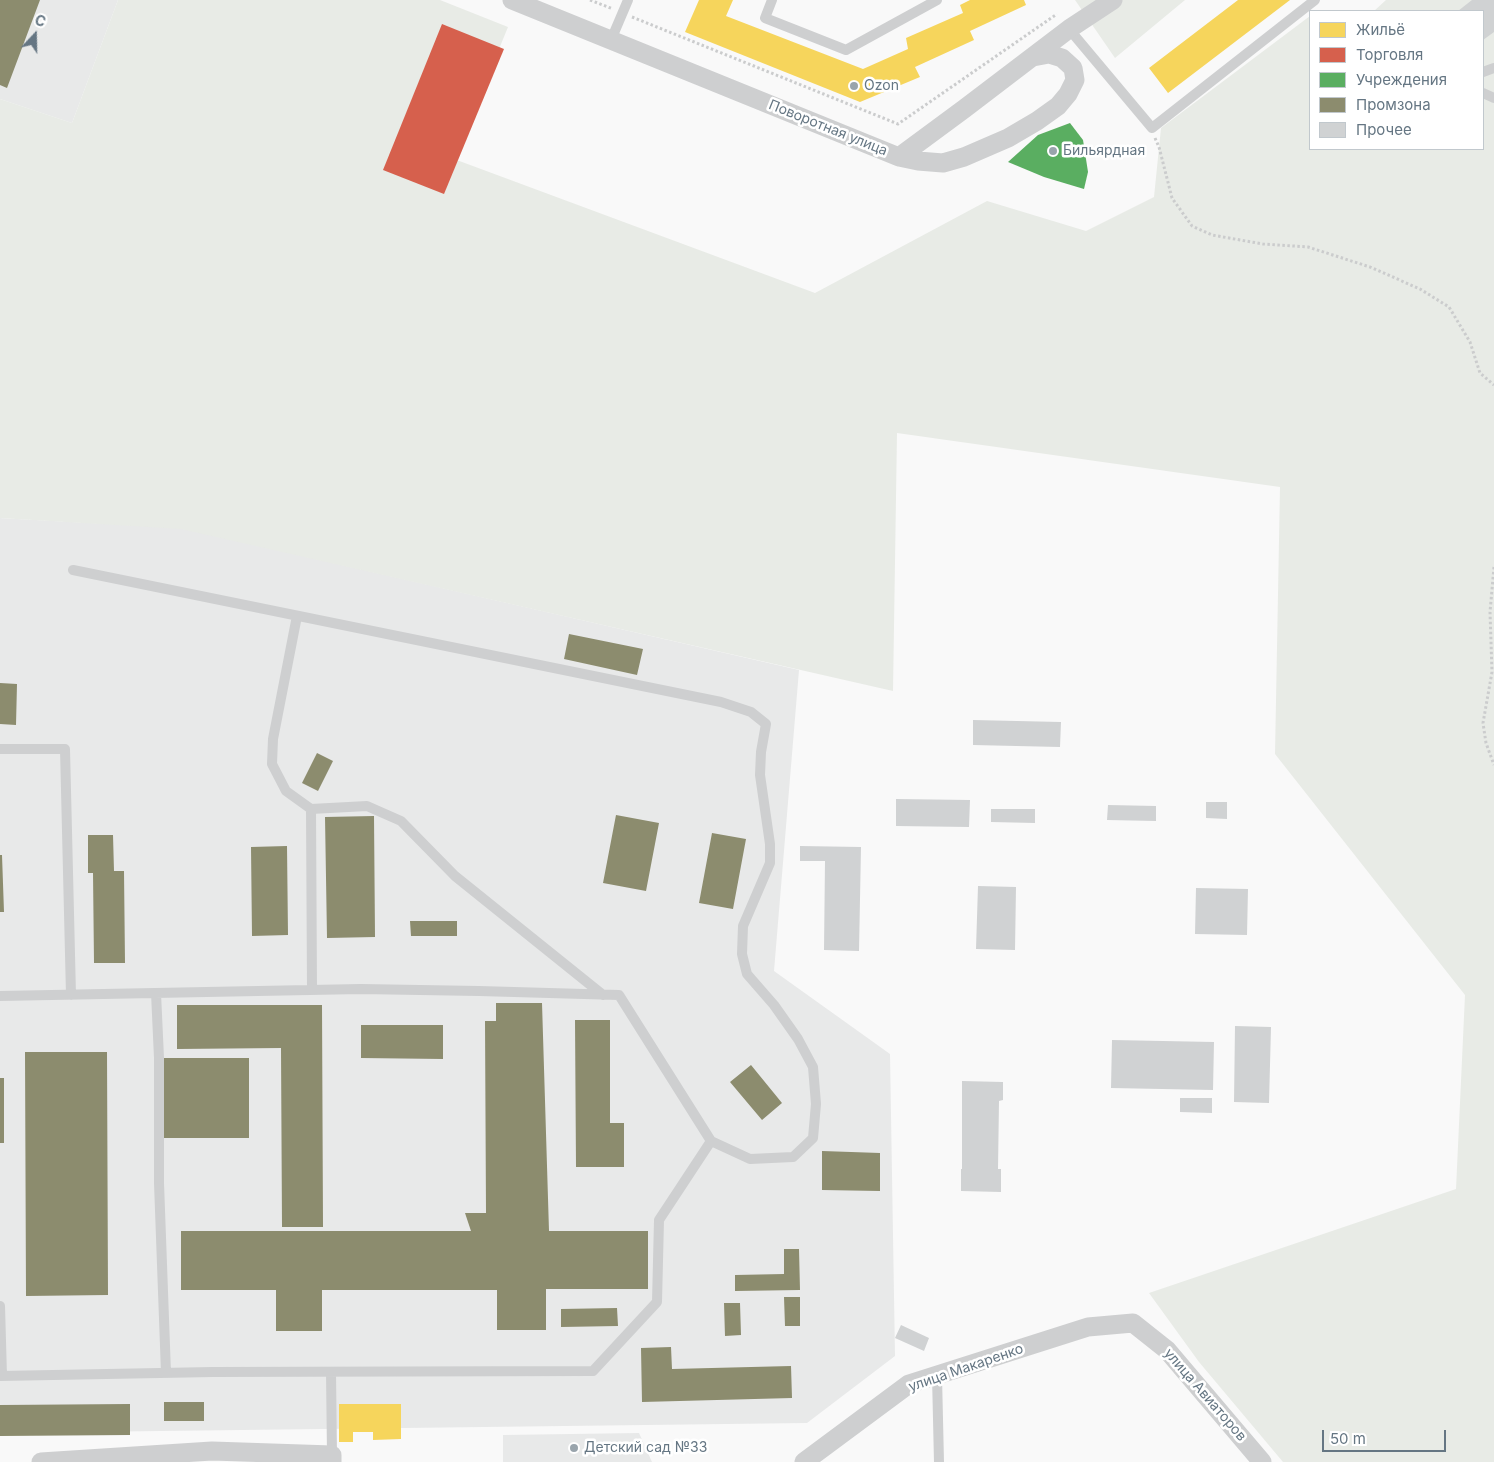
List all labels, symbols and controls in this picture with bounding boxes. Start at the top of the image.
north arrow [10,10,60,60]
legend [1309,10,1484,150]
text: С [33,11,48,30]
text: Жильё [1356,20,1405,39]
text: Торговля [1356,45,1423,64]
text: Учреждения [1356,70,1447,89]
place label: Ozon [864,78,899,94]
marker: Ozon [848,80,860,92]
text: Промзона [1356,95,1431,114]
street label: Поворотная улица [766,97,890,159]
text: Прочее [1356,120,1412,139]
place label: Бильярдная [1063,143,1145,159]
marker: Бильярдная [1047,145,1059,157]
street label: улица Макаренко [906,1340,1026,1396]
street label: улица Авиаторов [1160,1345,1250,1445]
scale bar [1324,1420,1448,1452]
text: 50 m [1330,1429,1366,1448]
place label: Детский сад №33 [584,1440,707,1456]
marker: Детский сад №33 [568,1442,580,1454]

